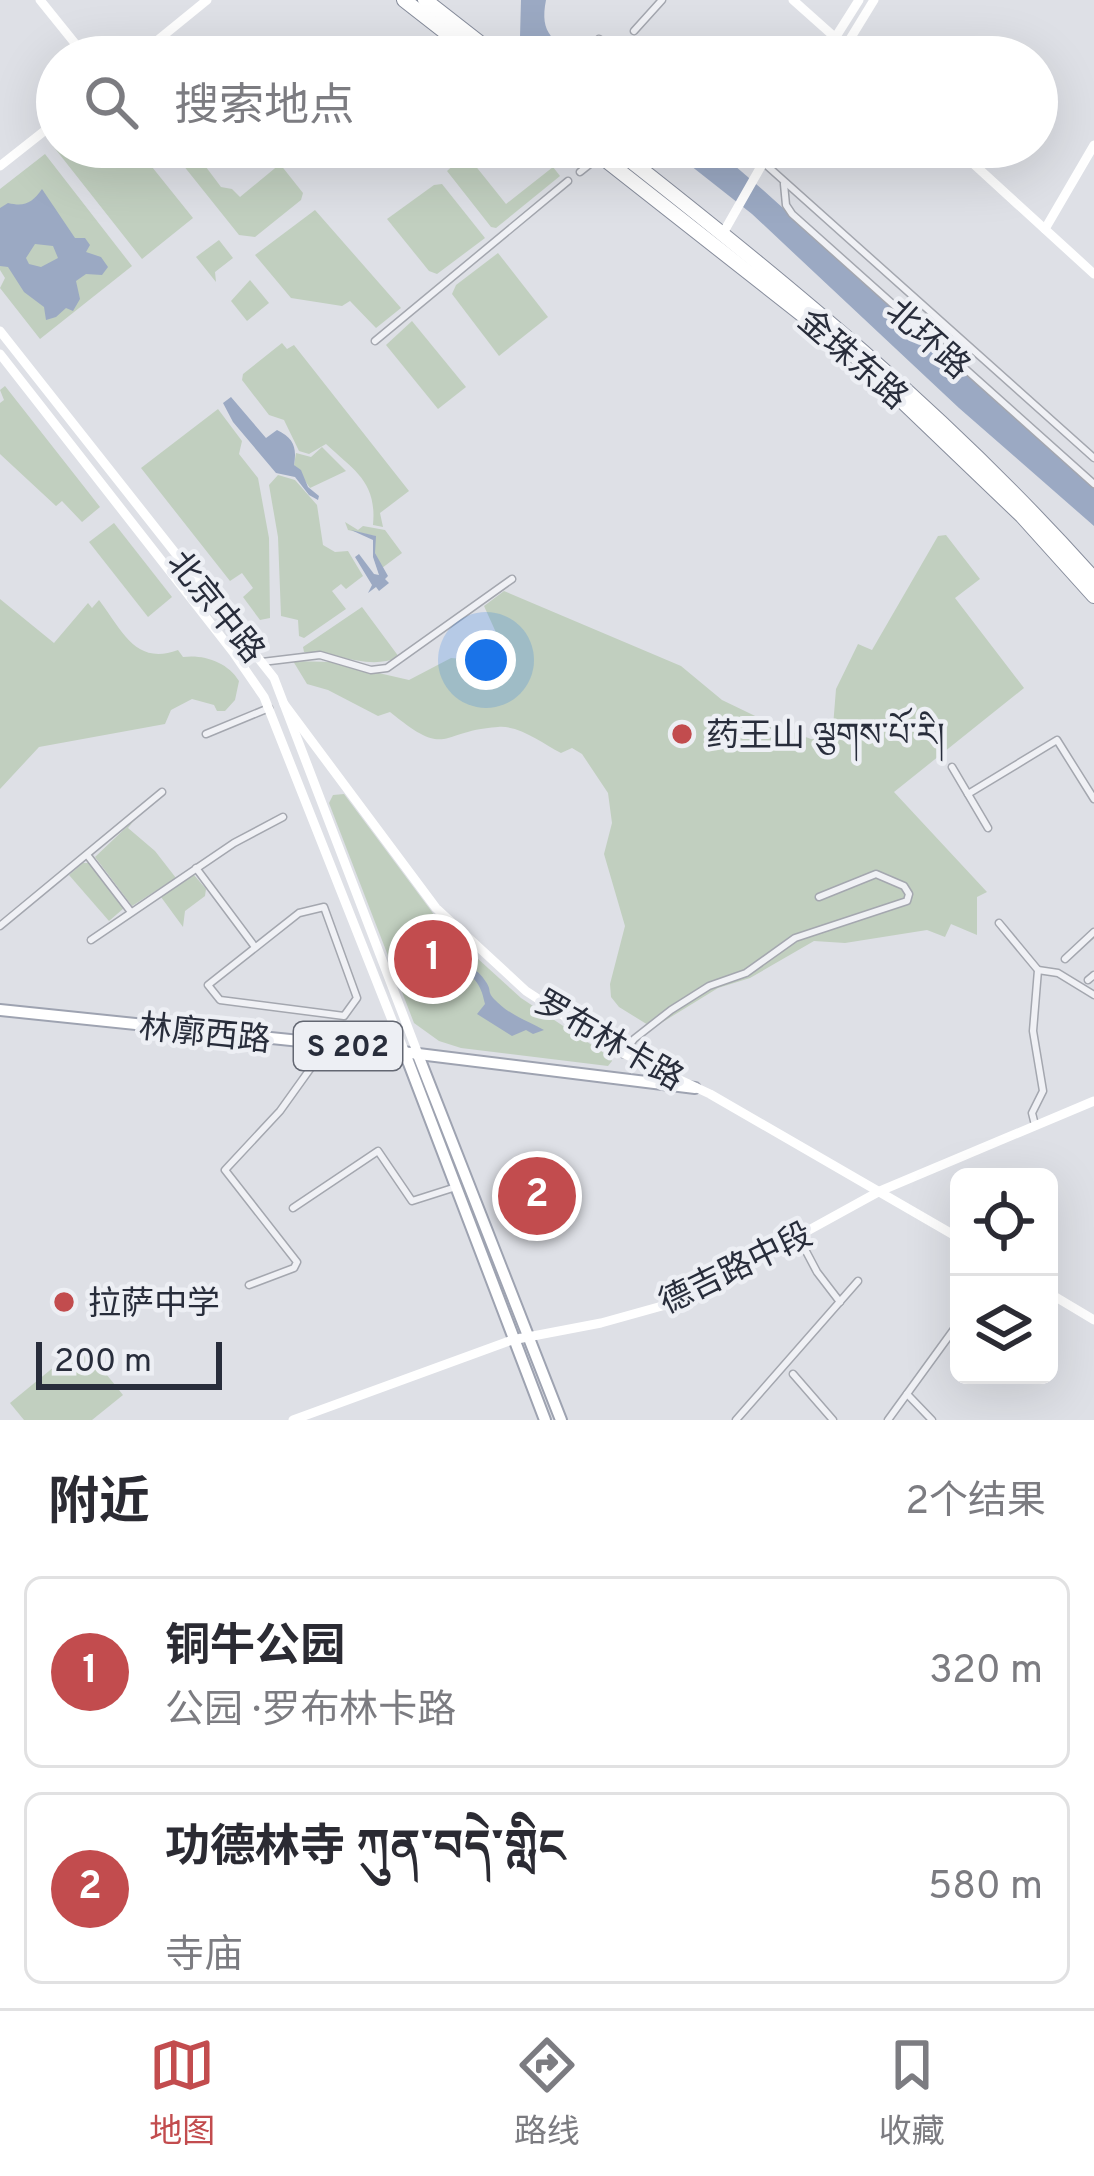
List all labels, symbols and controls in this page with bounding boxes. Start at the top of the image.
search box [36,36,1058,168]
icon: search [78,69,144,135]
text: 搜索地点 [174,80,354,137]
street label: 北环路 [875,292,977,390]
street label: 金珠东路 [788,302,915,420]
street label: 北京中路 [156,544,272,673]
your location [456,630,516,690]
place label: 药王山 ལྕགས་པོ་རི། [706,707,944,762]
marker: 药王山 ལྕགས་པོ་རི། [669,721,695,747]
pin: 1 [394,914,472,1004]
street label: 罗布林卡路 [526,983,690,1102]
street label: 林廓西路 [137,1008,272,1064]
road number: S 202 [294,1022,402,1070]
pin: 2 [498,1151,576,1241]
map controls [950,1168,1058,1384]
button: locate [950,1168,1058,1276]
street label: 德吉路中段 [653,1216,820,1326]
button: layers [950,1276,1058,1384]
place label: 拉萨中学 [88,1285,220,1327]
marker: 拉萨中学 [51,1289,77,1315]
scale bar [36,1336,222,1389]
text: 200 m [54,1342,152,1384]
text: 附近 [48,1473,150,1538]
text: 2个结果 [905,1479,1046,1528]
text: 铜牛公园 [165,1620,345,1677]
text: 1 [82,1648,98,1697]
text: 320 m [929,1648,1043,1697]
text: 公园 · 罗布林卡路 [165,1688,456,1737]
text: 功德林寺 ཀུན་བདེ་གླིང [165,1821,566,1878]
text: 2 [78,1864,102,1913]
text: 580 m [928,1864,1043,1913]
text: 寺庙 [165,1933,243,1982]
tab: 地图 [149,2032,215,2155]
tab: 路线 [514,2032,580,2155]
tab: 收藏 [879,2032,945,2155]

